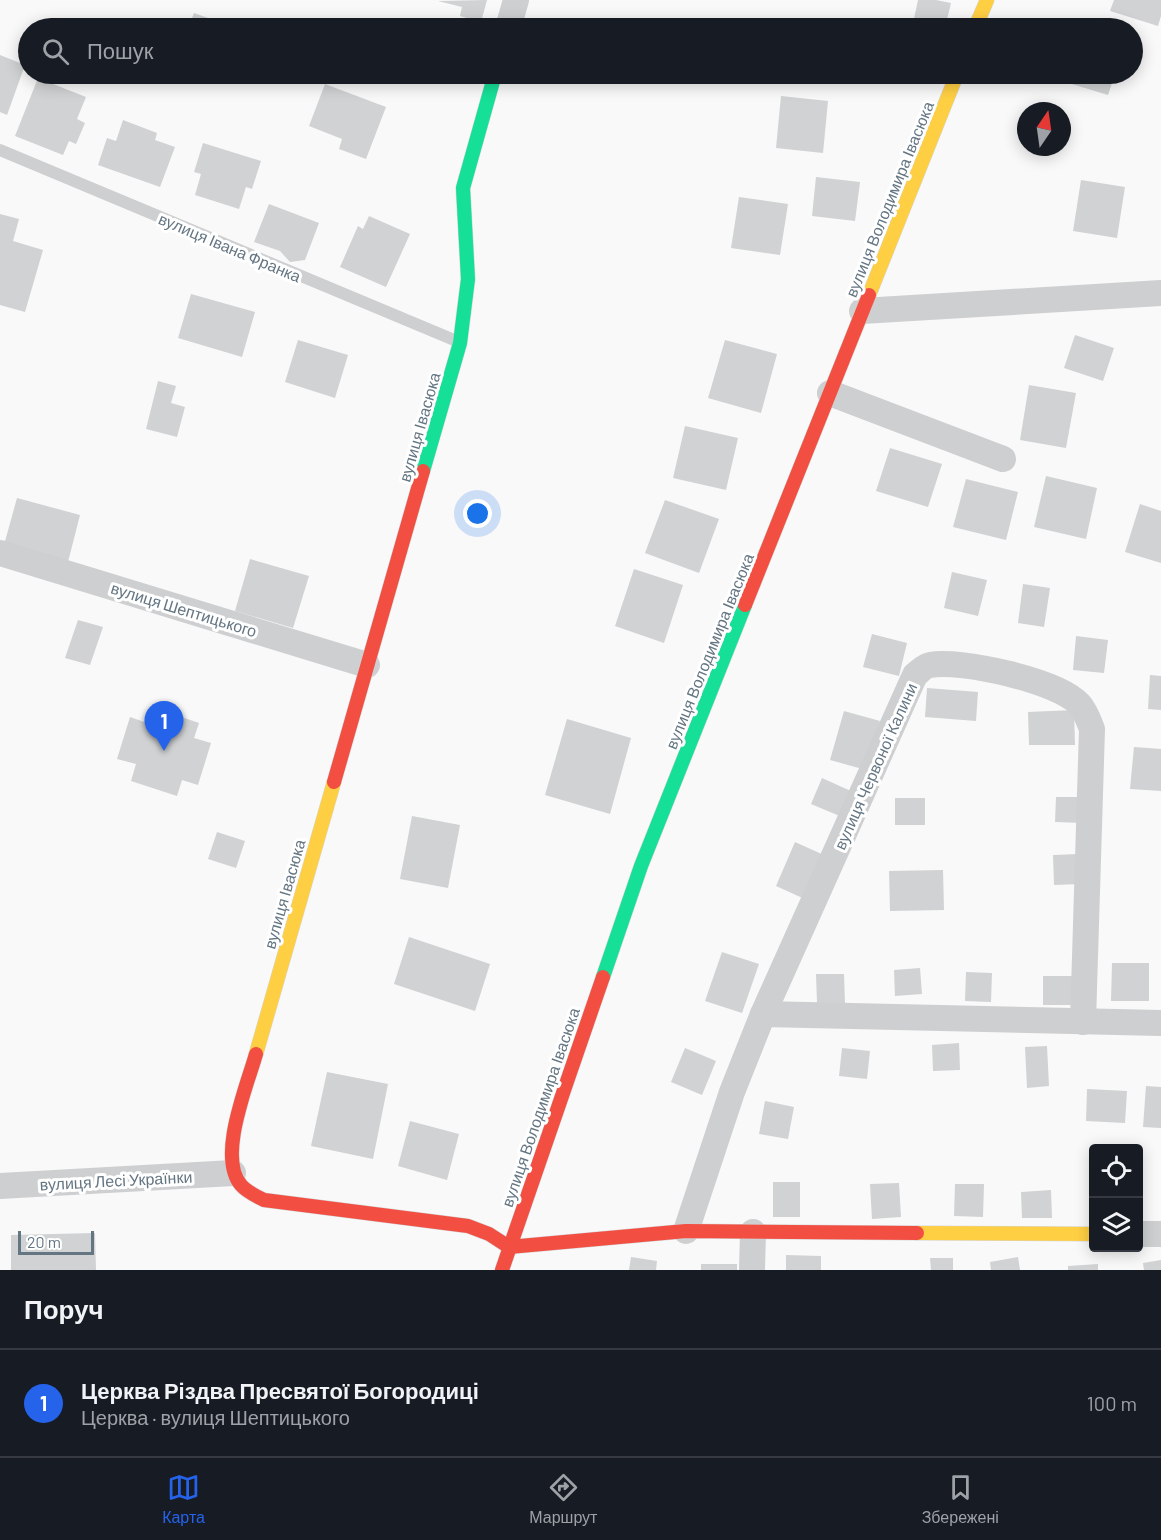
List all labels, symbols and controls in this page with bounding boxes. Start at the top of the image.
search box [18,18,1143,84]
icon: search [39,35,72,68]
text: Пошук [87,37,153,63]
street label: вулиця Володимира Івасюка [841,98,937,300]
north arrow [1017,102,1071,156]
street label: вулиця Івана Франка [156,208,304,286]
street label: вулиця Івасюка [394,370,444,484]
your location [463,499,492,528]
street label: вулиця Володимира Івасюка [661,550,757,752]
street label: вулиця Шептицького [109,578,259,640]
street label: вулиця Червоної Калини [830,680,920,852]
pin: 1 [144,702,184,751]
street label: вулиця Івасюка [259,837,309,951]
street label: вулиця Володимира Івасюка [497,1005,583,1209]
map controls [1089,1144,1143,1252]
button: locate [1089,1144,1143,1198]
street label: вулиця Лесі Українки [39,1167,193,1193]
button: layers [1089,1198,1143,1252]
scale bar [18,1228,94,1256]
text: 20 m [27,1232,61,1251]
text: Поруч [24,1293,104,1324]
text: Церква Різдва Пресвятої Богородиці [81,1377,479,1403]
text: 1 [40,1391,47,1415]
text: 100 m [1087,1391,1137,1415]
text: Церква · вулиця Шептицького [81,1405,350,1429]
tab: Карта [162,1471,205,1527]
tab: Маршрут [529,1471,597,1527]
tab: Збережені [922,1471,999,1527]

